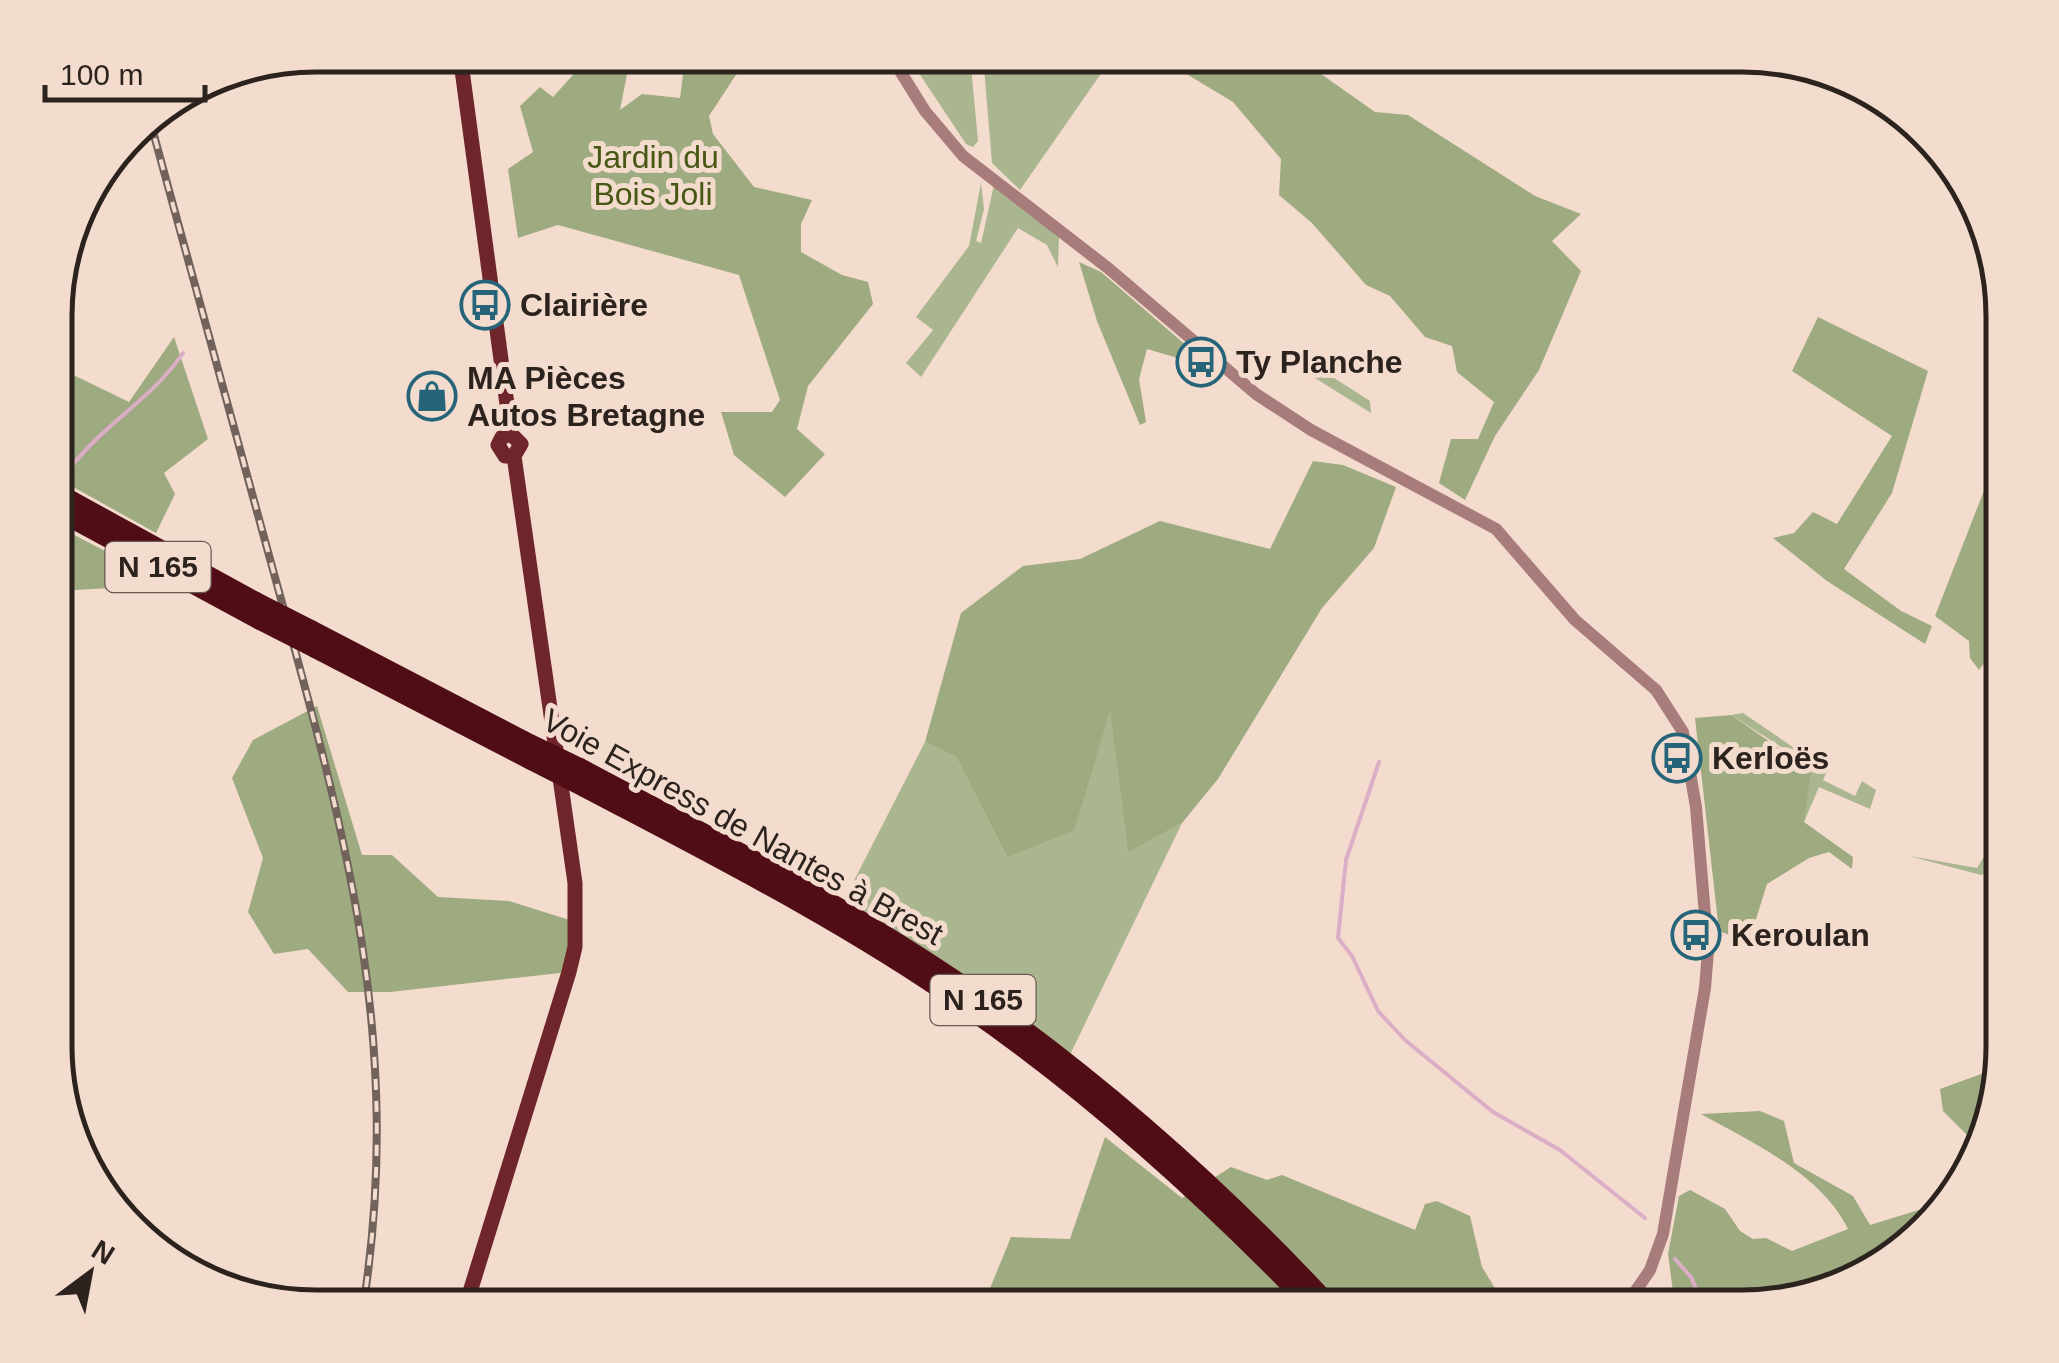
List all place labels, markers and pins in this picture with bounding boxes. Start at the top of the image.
bus stop icon: Clairière [459,279,511,331]
place label: Clairière [520,287,648,323]
bus stop icon: Ty Planche [1175,336,1227,388]
place label: Ty Planche [1236,344,1403,380]
place label: MA Pièces Autos Bretagne [467,360,705,433]
shop icon: MA Pièces Autos Bretagne [406,370,458,422]
bus stop icon: Kerloës [1651,732,1703,784]
place label: Kerloës [1712,740,1829,776]
bus stop icon: Keroulan [1670,909,1722,961]
place label: Keroulan [1731,917,1870,953]

